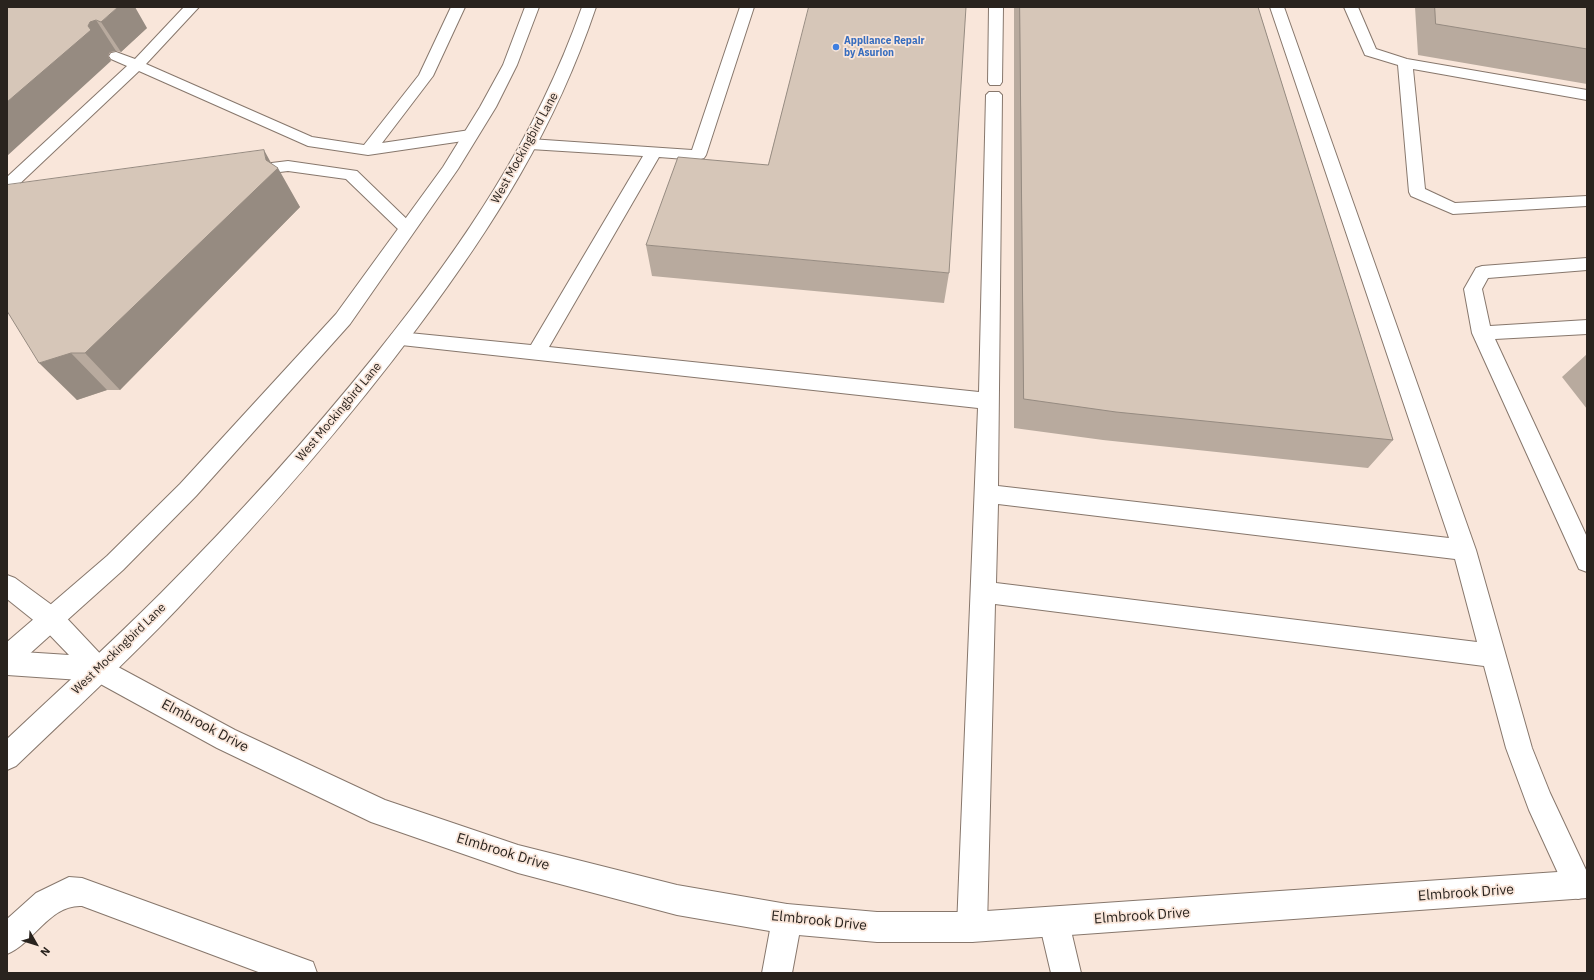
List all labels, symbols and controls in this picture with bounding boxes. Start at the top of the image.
place label: Appliance Repair by Asurion [844,35,925,58]
marker: Appliance Repair by Asurion [831,42,841,52]
street label: West Mockingbird Lane [488,90,562,206]
street label: West Mockingbird Lane [293,360,385,464]
street label: West Mockingbird Lane [69,600,169,698]
street label: Elmbrook Drive [159,696,251,756]
street label: Elmbrook Drive [455,830,551,874]
street label: Elmbrook Drive [1417,881,1515,905]
street label: Elmbrook Drive [1093,904,1191,928]
street label: Elmbrook Drive [770,908,868,934]
north arrow [16,924,56,964]
text: N [37,944,53,959]

